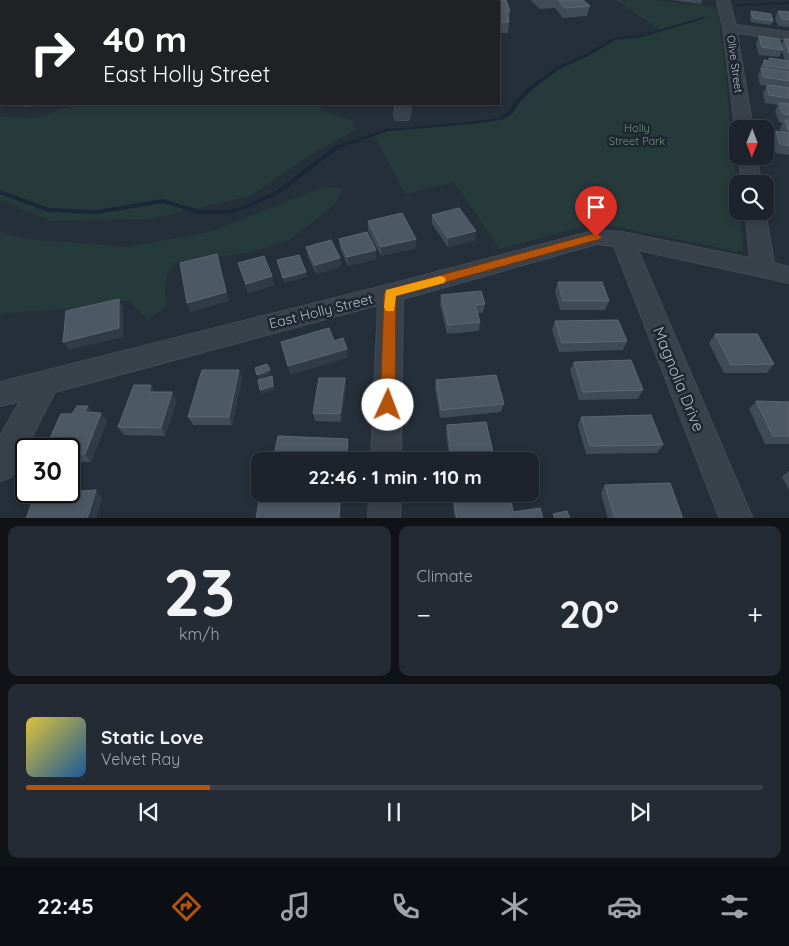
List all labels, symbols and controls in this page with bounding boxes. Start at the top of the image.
text: 40 m [103,17,187,61]
icon: right [20,20,85,85]
street label: Olive Street [724,34,746,94]
text: East Holly Street [103,60,270,88]
north arrow [729,120,774,165]
map controls [729,120,774,220]
park label: Holly Street Park [609,121,665,148]
button: search [729,175,774,220]
pin [575,186,617,237]
icon: arrive [582,193,610,221]
street label: East Holly Street [267,289,375,333]
street label: Magnolia Drive [649,324,709,434]
position arrow [361,378,413,430]
speed limit sign: 30 [15,438,80,503]
text: 22:46 · 1 min · 110 m [308,465,482,489]
text: 23 [163,551,235,632]
text: Climate [417,566,473,586]
text: 20° [559,590,619,638]
text: − [417,597,431,632]
text: + [747,597,763,632]
text: km/h [179,624,220,644]
text: Static Love [101,725,204,749]
text: Velvet Ray [101,749,180,769]
icon: previous [135,798,163,826]
icon: pause [380,798,408,826]
icon: next [626,798,654,826]
icon: directions [169,889,204,924]
icon: music [278,889,313,924]
icon: phone [388,889,423,924]
icon: climate [497,889,532,924]
icon: car [607,889,642,924]
icon: filters [717,889,752,924]
text: 22:45 [37,892,94,920]

